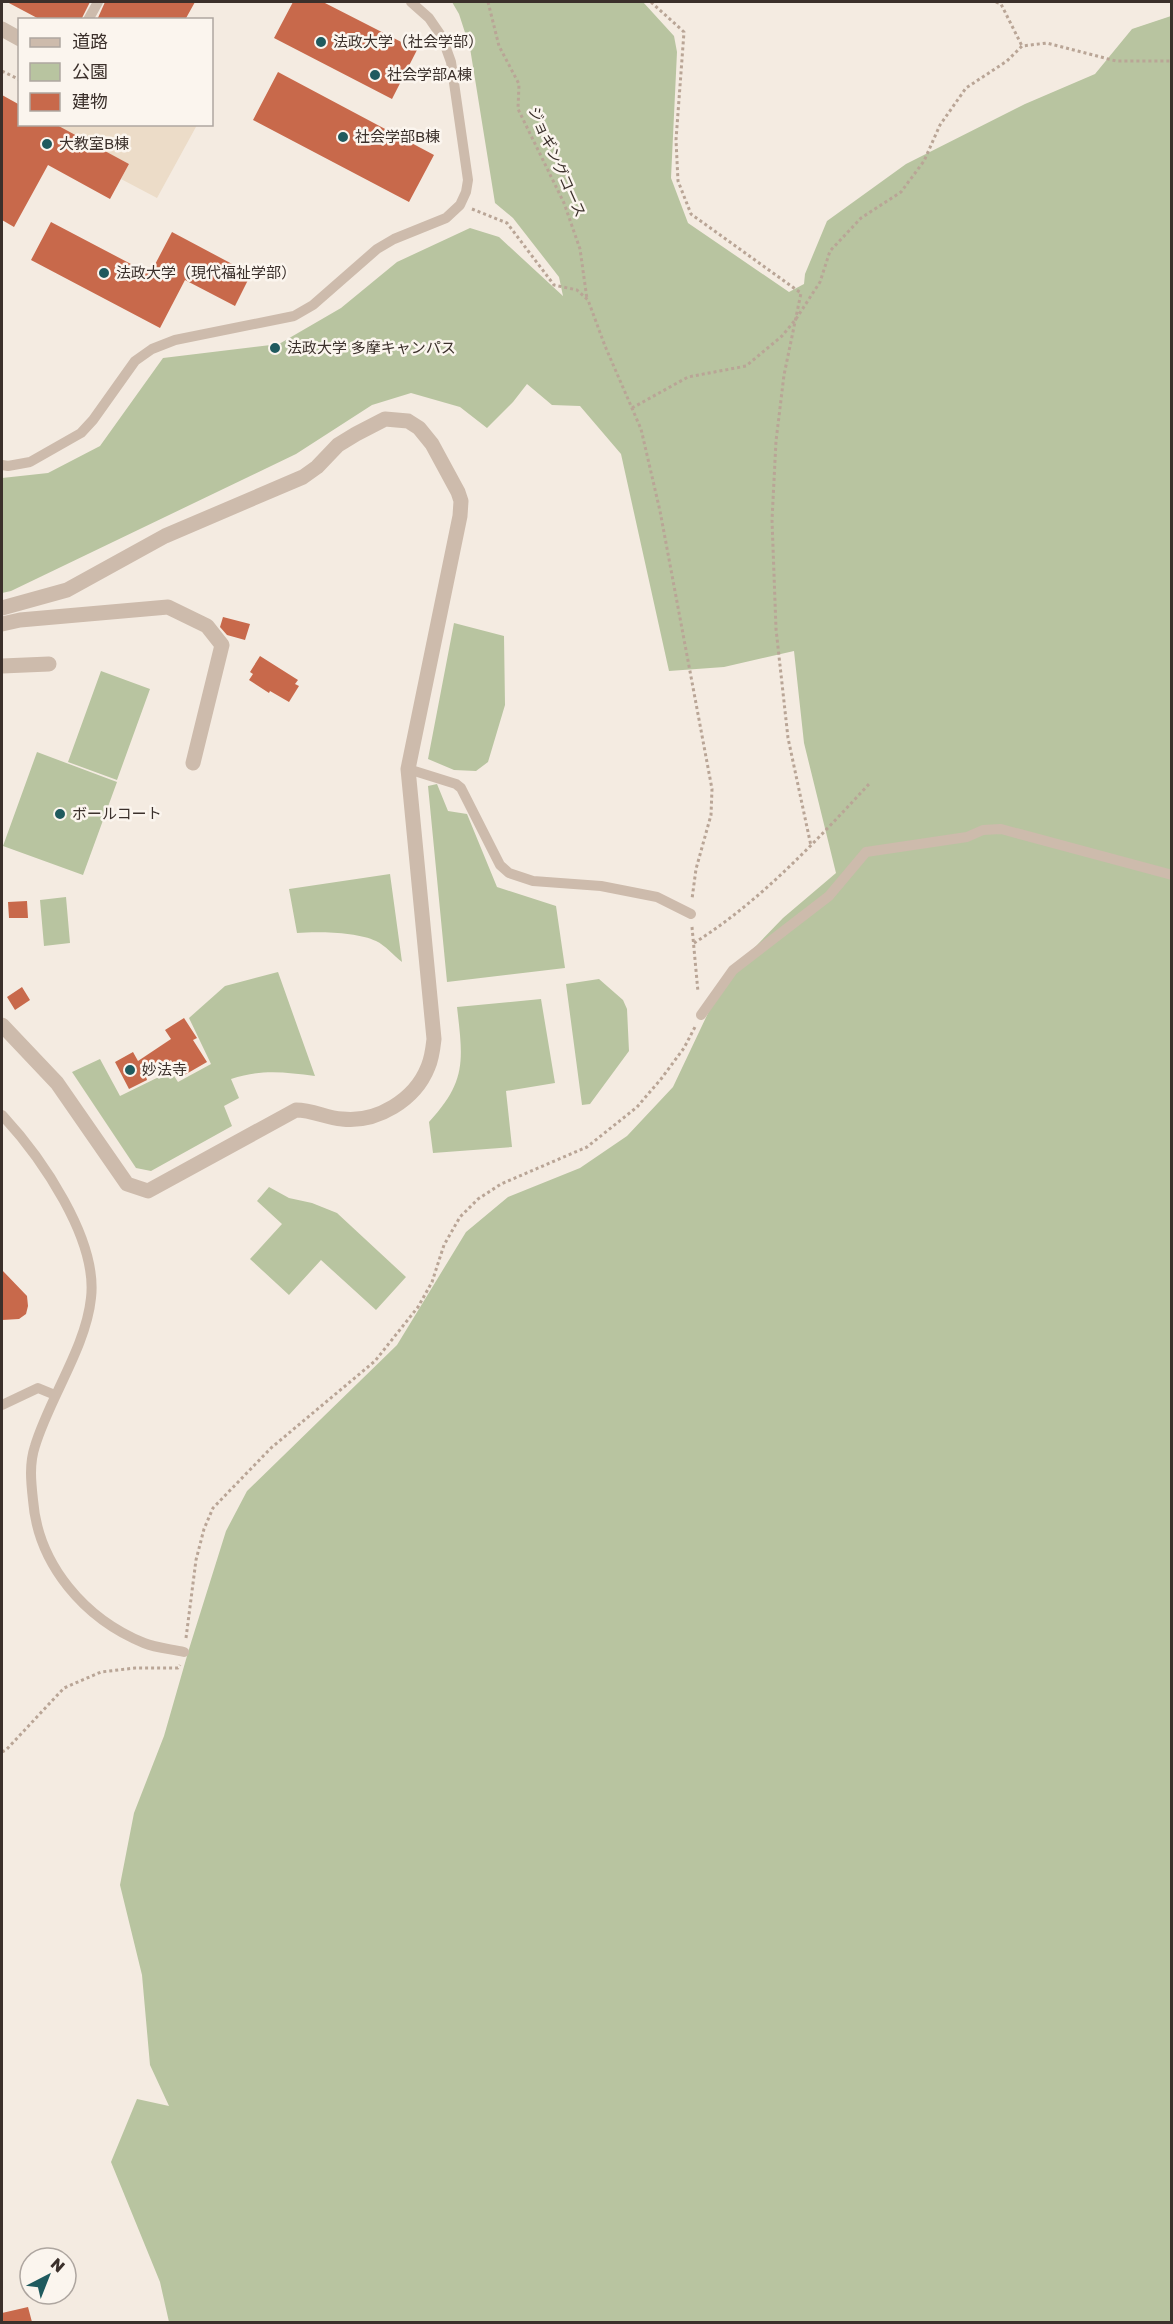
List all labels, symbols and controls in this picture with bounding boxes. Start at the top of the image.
legend [18,18,213,126]
text: 道路 [72,30,108,52]
place label: 法政大学（社会学部） [333,32,483,50]
marker: 法政大学（社会学部） [314,35,328,49]
text: 公園 [72,60,108,82]
place label: 社会学部A棟 [387,65,472,83]
marker: 社会学部A棟 [368,68,382,82]
text: 建物 [72,90,108,112]
street label: ジョギングコース [525,103,590,220]
place label: 社会学部B棟 [355,127,440,145]
marker: 社会学部B棟 [336,130,350,144]
place label: 大教室B棟 [59,134,129,152]
marker: 大教室B棟 [40,137,54,151]
place label: 法政大学（現代福祉学部） [116,263,296,281]
marker: 法政大学（現代福祉学部） [97,266,111,280]
place label: 法政大学 多摩キャンパス [287,338,456,356]
marker: 法政大学 多摩キャンパス [268,341,282,355]
place label: ボールコート [72,804,162,822]
marker: ボールコート [53,807,67,821]
place label: 妙法寺 [142,1060,187,1078]
marker: 妙法寺 [123,1063,137,1077]
north arrow [18,2246,78,2306]
text: N [47,2253,69,2276]

